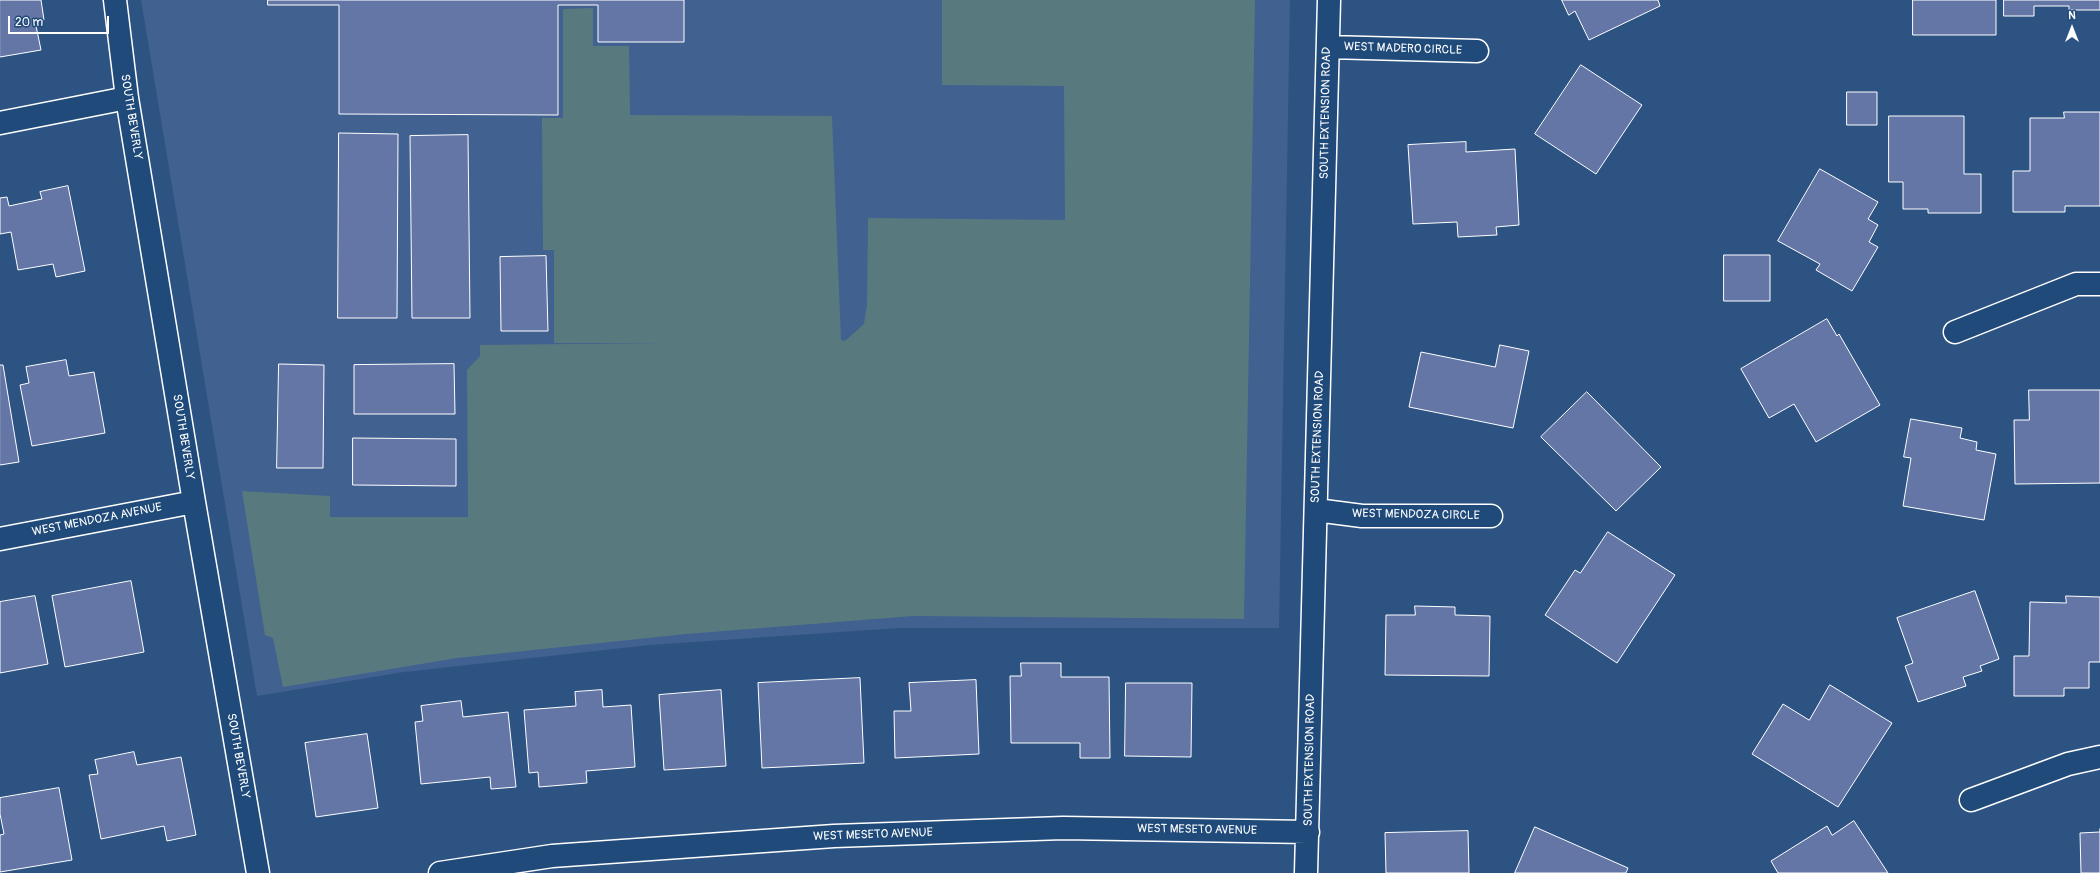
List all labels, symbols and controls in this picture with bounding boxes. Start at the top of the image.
scale bar [10,8,111,34]
north arrow [2052,8,2092,48]
text: N [2068,9,2076,22]
text: 20 m [15,15,43,30]
street label: WEST MADERO CIRCLE [1344,40,1462,58]
street label: SOUTH EXTENSION ROAD [1318,47,1334,179]
street label: SOUTH BEVERLY [117,73,145,161]
street label: SOUTH EXTENSION ROAD [1308,371,1328,503]
street label: SOUTH BEVERLY [169,393,197,481]
street label: WEST MENDOZA AVENUE [31,500,163,540]
street label: WEST MENDOZA CIRCLE [1352,507,1480,523]
street label: SOUTH EXTENSION ROAD [1302,694,1318,826]
street label: SOUTH BEVERLY [223,712,253,800]
street label: WEST MESETO AVENUE [1137,822,1257,838]
street label: WEST MESETO AVENUE [813,826,933,844]

